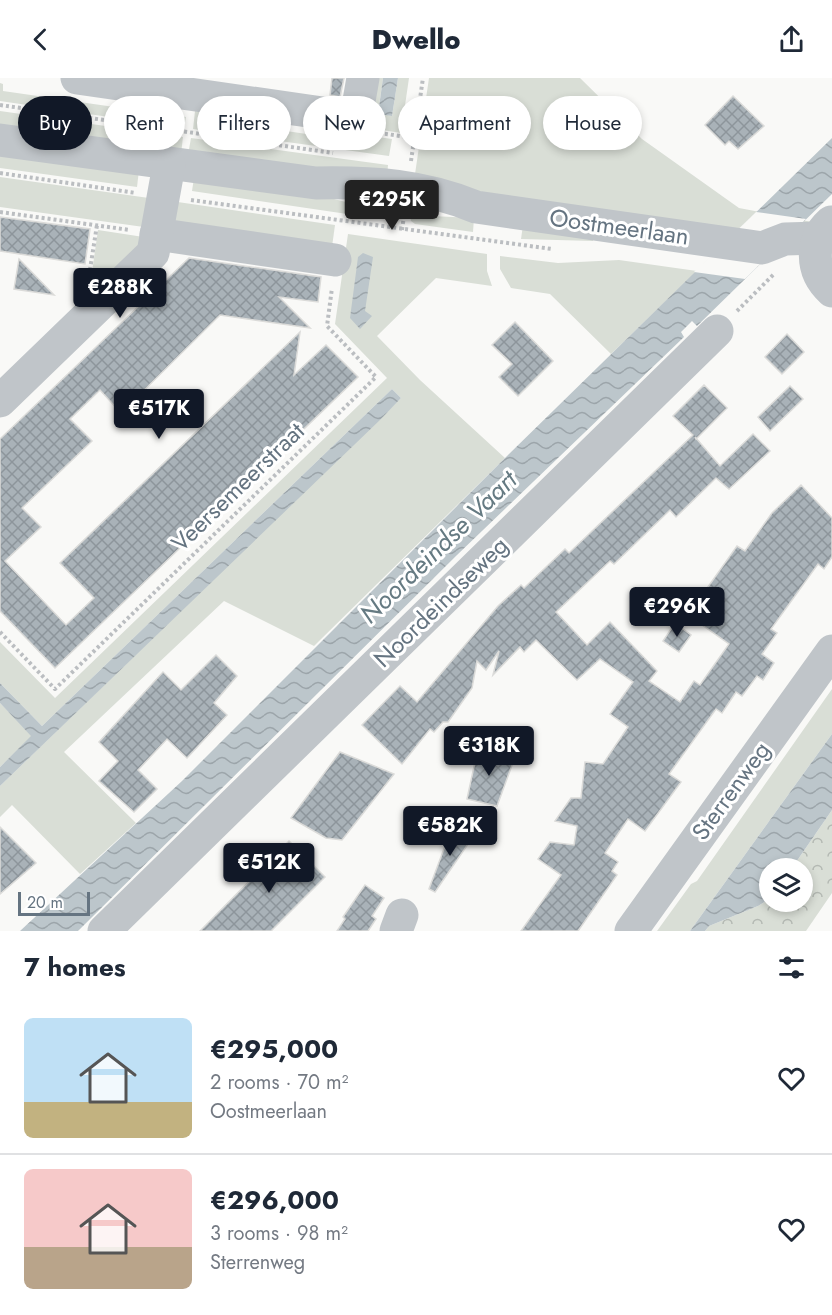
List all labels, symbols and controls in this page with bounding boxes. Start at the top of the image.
text: Dwello [372,20,460,59]
icon: back [24,23,57,56]
icon: share [775,23,808,56]
chip: Buy [18,96,92,150]
chip: Rent [104,96,185,150]
chip: Filters [197,96,291,150]
chip: New [303,96,386,150]
chip: Apartment [398,96,531,150]
chip: House [543,96,642,150]
pin: €295K [350,180,434,231]
text: €295K [359,185,425,214]
street label: Oostmeerlaan [547,199,691,254]
pin: €288K [78,268,162,319]
text: €288K [87,273,153,302]
pin: €517K [117,389,201,440]
text: €517K [128,394,190,423]
street label: Veersemeerstraat [163,414,312,559]
water label: Noordeindse Vaart [351,461,527,632]
street label: Noordeindseweg [365,528,516,675]
pin: €296K [635,587,719,638]
text: €296K [644,592,710,621]
pin: €318K [447,726,531,777]
text: €318K [458,731,520,760]
street label: Sterrenweg [683,734,778,847]
pin: €582K [408,806,492,857]
text: €582K [417,811,483,840]
pin: €512K [227,843,311,894]
text: €512K [237,848,301,877]
map controls [759,858,813,912]
button: layers [759,858,813,912]
scale bar [18,889,90,916]
text: 20 m [27,891,63,914]
text: 7 homes [24,948,126,986]
icon: filters [775,951,808,984]
text: €295,000 [210,1030,338,1068]
icon: home [72,1042,144,1114]
icon: heart [775,1062,808,1095]
text: 2 rooms · 70 m² [210,1068,348,1097]
text: Oostmeerlaan [210,1097,327,1126]
text: €296,000 [210,1181,339,1219]
icon: home [72,1193,144,1265]
icon: heart [775,1213,808,1246]
text: 3 rooms · 98 m² [210,1219,348,1248]
text: Sterrenweg [210,1248,305,1277]

